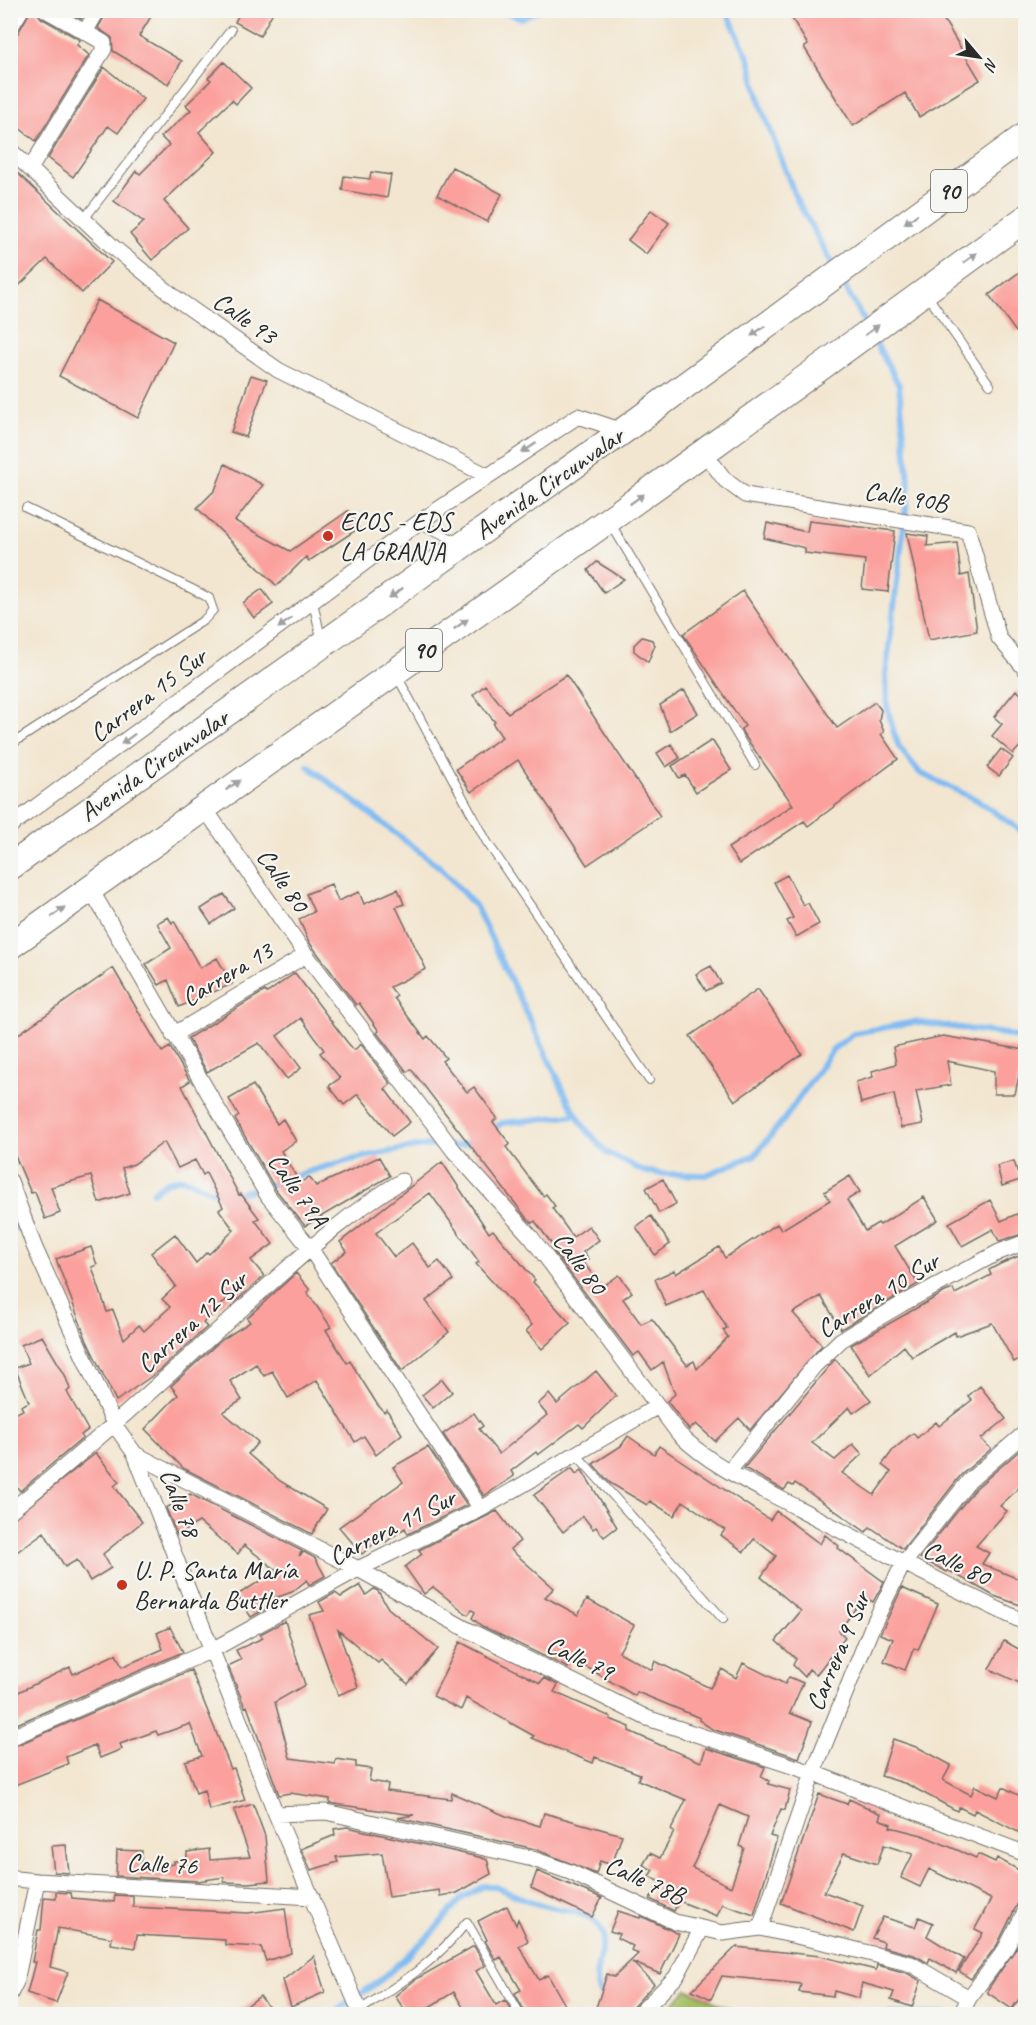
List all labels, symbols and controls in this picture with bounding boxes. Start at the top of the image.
north arrow [949,27,1009,87]
text: N [979,55,1002,76]
road number: 90 [931,170,967,212]
one-way arrow [903,213,919,225]
one-way arrow [962,253,977,265]
street label: Calle 93 [207,284,285,353]
one-way arrow [865,324,880,336]
one-way arrow [751,325,767,337]
street label: Avenida Circunvalar [468,418,632,547]
one-way arrow [521,442,537,454]
street label: Calle 90B [862,474,952,520]
one-way arrow [628,493,644,505]
place label: ECOS - EDS LA GRANJA [340,505,455,568]
marker: ECOS - EDS LA GRANJA [321,529,335,543]
one-way arrow [388,587,404,599]
one-way arrow [277,617,293,629]
one-way arrow [452,618,468,630]
road number: 90 [406,629,442,671]
street label: Carrera 15 Sur [83,639,215,750]
street label: Avenida Circunvalar [73,700,237,829]
one-way arrow [121,733,137,745]
one-way arrow [224,779,240,791]
street label: Calle 80 [249,842,318,920]
one-way arrow [49,906,65,918]
street label: Carrera 13 [175,933,281,1014]
street label: Calle 79A [261,1146,337,1235]
street label: Calle 80 [546,1225,616,1303]
street label: Carrera 10 Sur [811,1243,947,1346]
street label: Carrera 12 Sur [130,1262,256,1380]
street label: Calle 78 [152,1464,209,1544]
street label: Carrera 11 Sur [323,1480,463,1573]
street label: Calle 80 [918,1533,998,1594]
place label: U. P. Santa María Bernarda Buttler [134,1554,299,1617]
marker: U. P. Santa María Bernarda Buttler [115,1578,129,1592]
street label: Carrera 9 Sur [798,1584,879,1716]
street label: Calle 79 [541,1628,621,1689]
street label: Calle 76 [126,1846,199,1882]
street label: Calle 78B [600,1848,691,1913]

